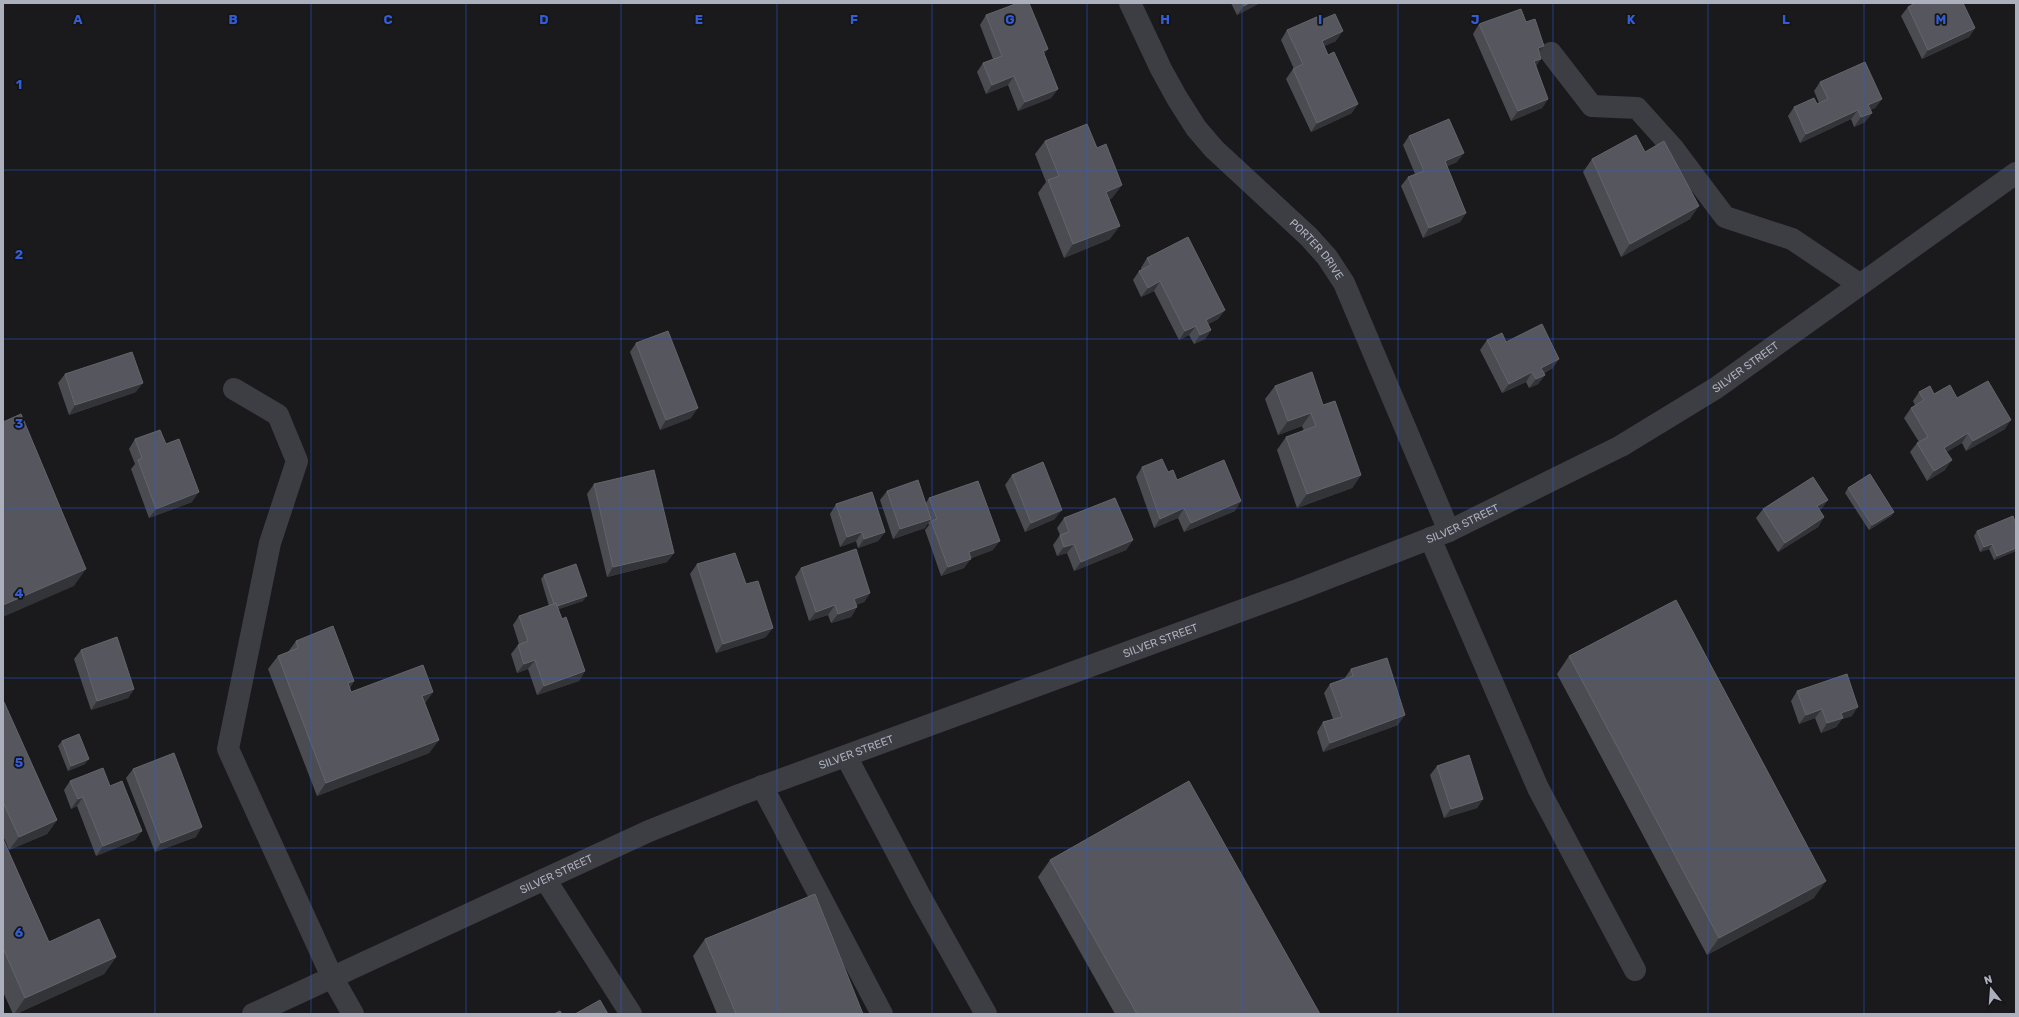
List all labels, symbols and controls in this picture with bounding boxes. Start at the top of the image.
text: A [73,12,83,27]
text: B [228,12,238,27]
text: C [383,12,393,27]
text: D [539,12,549,27]
text: E [695,12,703,27]
text: F [850,12,858,27]
text: G [1005,12,1015,27]
text: H [1160,12,1170,27]
text: I [1318,12,1322,27]
text: J [1471,12,1479,27]
text: K [1627,12,1636,27]
text: L [1782,12,1790,27]
text: M [1936,12,1946,27]
text: 1 [16,77,22,92]
street label: PORTER DRIVE [1287,216,1346,282]
text: 2 [15,247,23,262]
street label: SILVER STREET [1710,339,1782,396]
text: 3 [15,416,24,431]
street label: SILVER STREET [1424,501,1502,546]
text: 4 [15,586,24,601]
street label: SILVER STREET [1121,621,1200,660]
street label: SILVER STREET [817,733,896,772]
text: 5 [15,755,23,770]
street label: SILVER STREET [518,852,596,897]
text: 6 [15,925,24,940]
north arrow [1971,969,2011,1009]
text: N [1983,973,1994,987]

